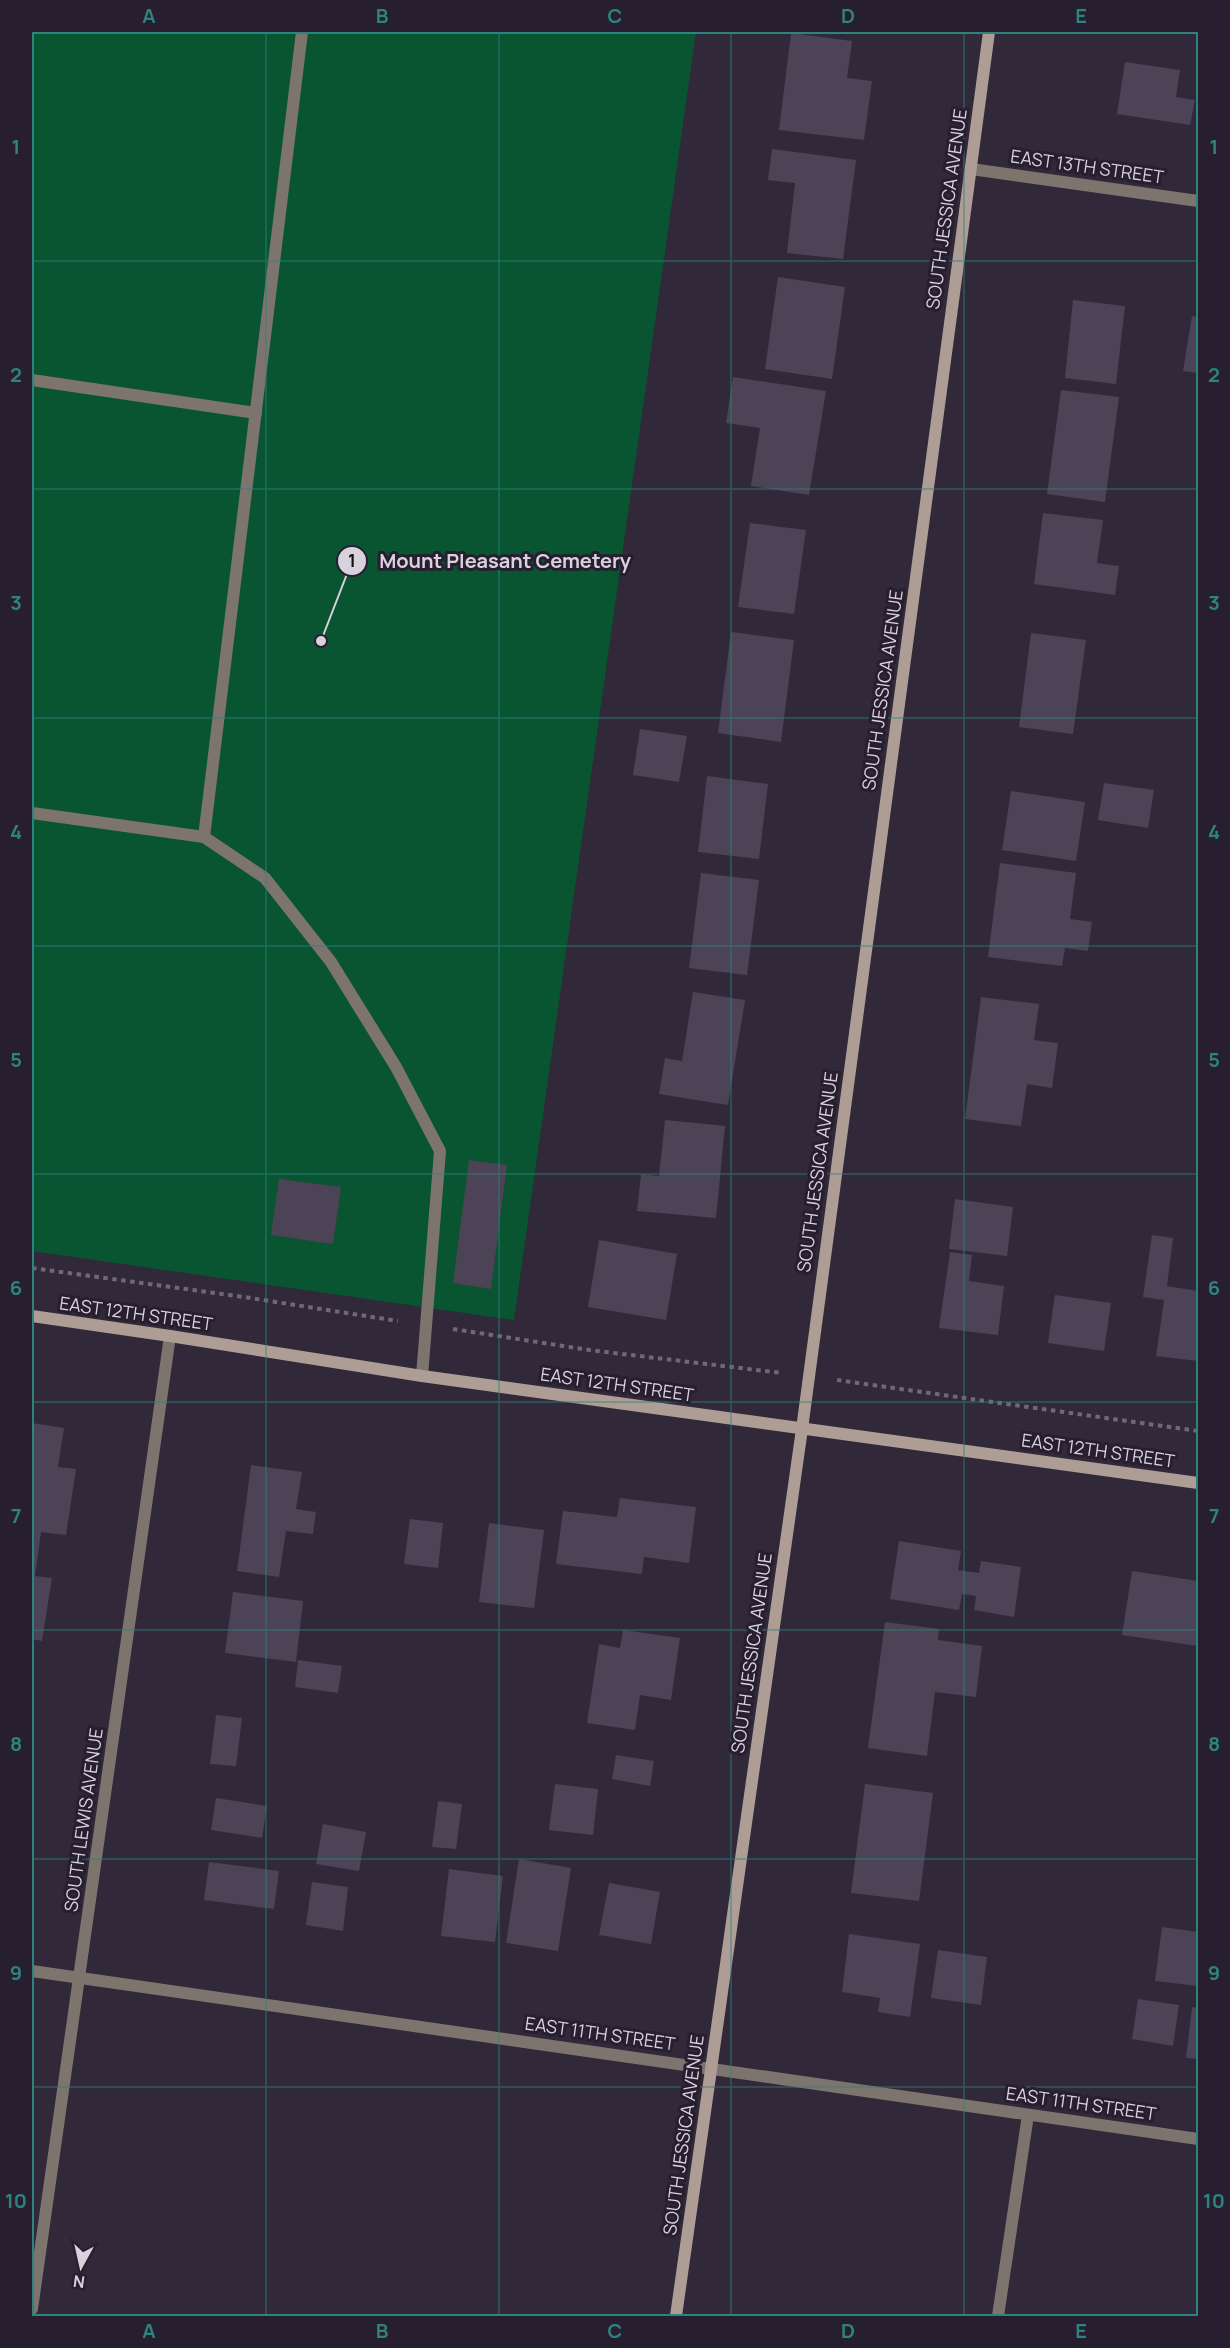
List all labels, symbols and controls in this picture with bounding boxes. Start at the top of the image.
text: A [142,2,156,29]
text: B [376,2,389,29]
text: C [608,2,622,29]
text: D [841,2,855,29]
text: E [1075,2,1087,29]
street label: SOUTH JESSICA AVENUE [920,107,972,311]
text: 1 [12,133,20,160]
text: 1 [1210,133,1218,160]
street label: EAST 13TH STREET [1009,143,1165,189]
text: 2 [10,361,22,388]
text: 2 [1208,361,1220,388]
callout: Mount Pleasant Cemetery [337,542,643,580]
text: Mount Pleasant Cemetery [379,547,632,574]
text: 1 [348,548,356,572]
street label: SOUTH JESSICA AVENUE [856,588,908,792]
text: 3 [10,589,22,616]
text: 3 [1208,589,1220,616]
text: 4 [10,818,22,845]
text: 4 [1208,818,1220,845]
text: 5 [10,1046,22,1073]
text: 5 [1208,1046,1220,1073]
street label: SOUTH JESSICA AVENUE [791,1070,843,1274]
text: 6 [10,1274,22,1301]
text: 6 [1208,1274,1220,1301]
street label: EAST 12TH STREET [58,1290,215,1336]
street label: EAST 12TH STREET [539,1361,696,1407]
street label: EAST 12TH STREET [1020,1427,1177,1473]
text: 7 [11,1502,21,1529]
text: 7 [1209,1502,1219,1529]
street label: SOUTH JESSICA AVENUE [725,1551,777,1755]
street label: SOUTH LEWIS AVENUE [58,1727,108,1913]
text: 8 [10,1730,22,1757]
text: 8 [1208,1730,1220,1757]
text: 9 [10,1959,22,1986]
text: 9 [1208,1959,1220,1986]
street label: EAST 11TH STREET [524,2011,677,2055]
street label: SOUTH JESSICA AVENUE [657,2033,709,2237]
street label: EAST 11TH STREET [1005,2081,1158,2125]
text: 10 [5,2187,27,2214]
text: 10 [1203,2187,1225,2214]
north arrow [51,2237,111,2297]
text: N [72,2270,86,2294]
text: A [142,2317,156,2344]
text: B [376,2317,389,2344]
text: C [608,2317,622,2344]
text: D [841,2317,855,2344]
text: E [1075,2317,1087,2344]

